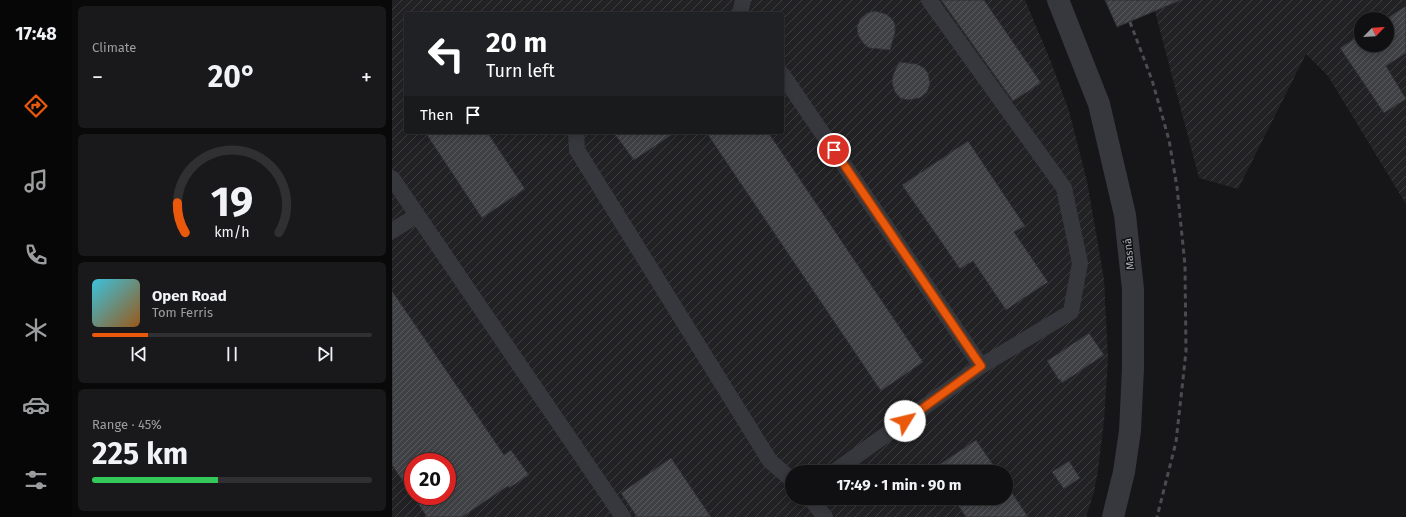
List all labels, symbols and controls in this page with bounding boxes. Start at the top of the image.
north arrow [1354,12,1394,52]
map controls [1354,12,1394,52]
text: 17:48 [15,23,57,45]
text: 20 m [486,26,547,59]
icon: left [420,28,472,80]
text: Climate [92,40,136,55]
text: 20° [208,59,256,95]
text: Turn left [486,60,555,82]
text: − [92,64,103,91]
text: + [361,64,372,91]
icon: directions [22,92,50,120]
icon: arrive [462,104,484,126]
text: Then [420,106,454,124]
pin [817,133,851,167]
icon: arrive [823,139,845,161]
icon: music [22,167,50,195]
text: 19 [211,176,253,226]
text: km/h [214,223,250,240]
street label: Masná [1121,237,1137,271]
icon: phone [22,241,50,269]
text: Open Road [152,287,227,305]
text: Tom Ferris [152,305,213,320]
icon: climate [22,316,50,344]
icon: previous [128,343,150,365]
icon: pause [221,343,243,365]
icon: next [314,343,336,365]
icon: car [22,391,50,419]
position arrow [884,400,926,442]
text: Range · 45% [92,417,162,432]
text: 225 km [92,436,188,472]
speed limit sign: 20 [404,453,456,505]
icon: filters [22,466,50,494]
text: 17:49 · 1 min · 90 m [837,476,961,494]

